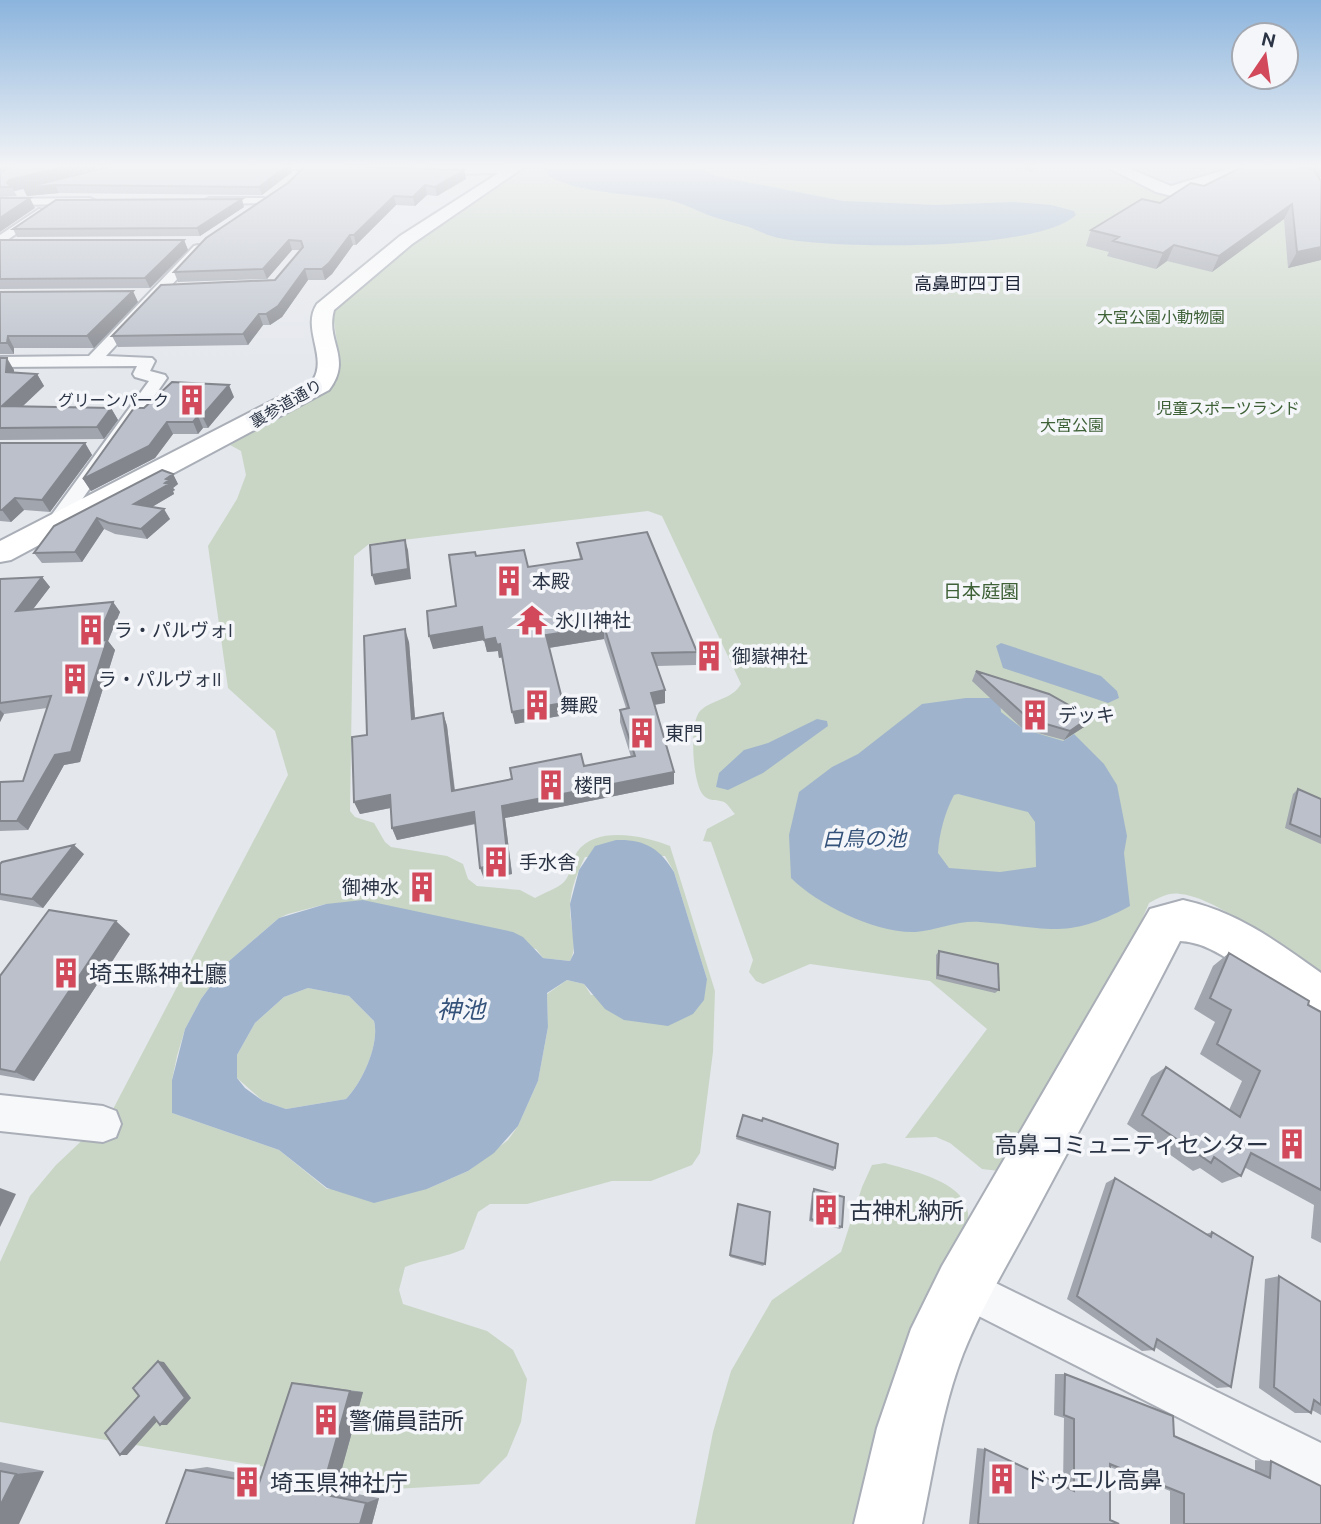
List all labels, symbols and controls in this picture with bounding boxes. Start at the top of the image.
north arrow [1230,21,1300,91]
text: N [1259,27,1278,52]
district label: 高鼻町四丁目 [914,273,1022,293]
park label: 大宮公園小動物園 [1097,308,1225,326]
street label: 裏参道通り [247,375,325,431]
building icon: グリーンパーク [175,383,209,417]
place label: グリーンパーク [58,391,169,409]
park label: 児童スポーツランド [1156,399,1300,417]
park label: 大宮公園 [1040,416,1104,434]
building icon: 本殿 [492,564,526,598]
place label: 本殿 [532,570,570,592]
park label: 日本庭園 [943,580,1019,602]
temple icon: 氷川神社 [515,603,549,637]
place label: 氷川神社 [555,609,631,631]
building icon: ラ・パルヴォI [74,613,108,647]
place label: ラ・パルヴォI [114,619,233,641]
building icon: 御嶽神社 [692,639,726,673]
place label: 御嶽神社 [732,645,808,667]
building icon: ラ・パルヴォII [58,662,92,696]
place label: ラ・パルヴォII [98,668,222,690]
building icon: 舞殿 [520,688,554,722]
place label: 舞殿 [560,694,598,716]
building icon: デッキ [1018,698,1052,732]
place label: デッキ [1058,704,1115,726]
building icon: 東門 [625,716,659,750]
place label: 東門 [665,722,703,744]
building icon: 楼門 [534,768,568,802]
place label: 楼門 [574,774,612,796]
water label: 白鳥の池 [822,826,908,850]
building icon: 手水舎 [479,845,513,879]
place label: 手水舎 [519,851,576,873]
building icon: 御神水 [405,870,439,904]
place label: 御神水 [342,876,399,898]
building icon: 埼玉縣神社廳 [49,956,83,990]
place label: 埼玉縣神社廳 [89,961,227,986]
water label: 神池 [437,996,487,1023]
building icon: 高鼻コミュニティセンター [1275,1127,1309,1161]
place label: 高鼻コミュニティセンター [994,1132,1269,1157]
building icon: 古神札納所 [809,1193,843,1227]
place label: 古神札納所 [849,1198,964,1223]
building icon: 警備員詰所 [309,1403,343,1437]
place label: 警備員詰所 [349,1408,464,1433]
building icon: ドゥエル高鼻 [985,1462,1019,1496]
building icon: 埼玉県神社庁 [230,1465,264,1499]
place label: ドゥエル高鼻 [1025,1467,1163,1492]
place label: 埼玉県神社庁 [270,1470,408,1495]

